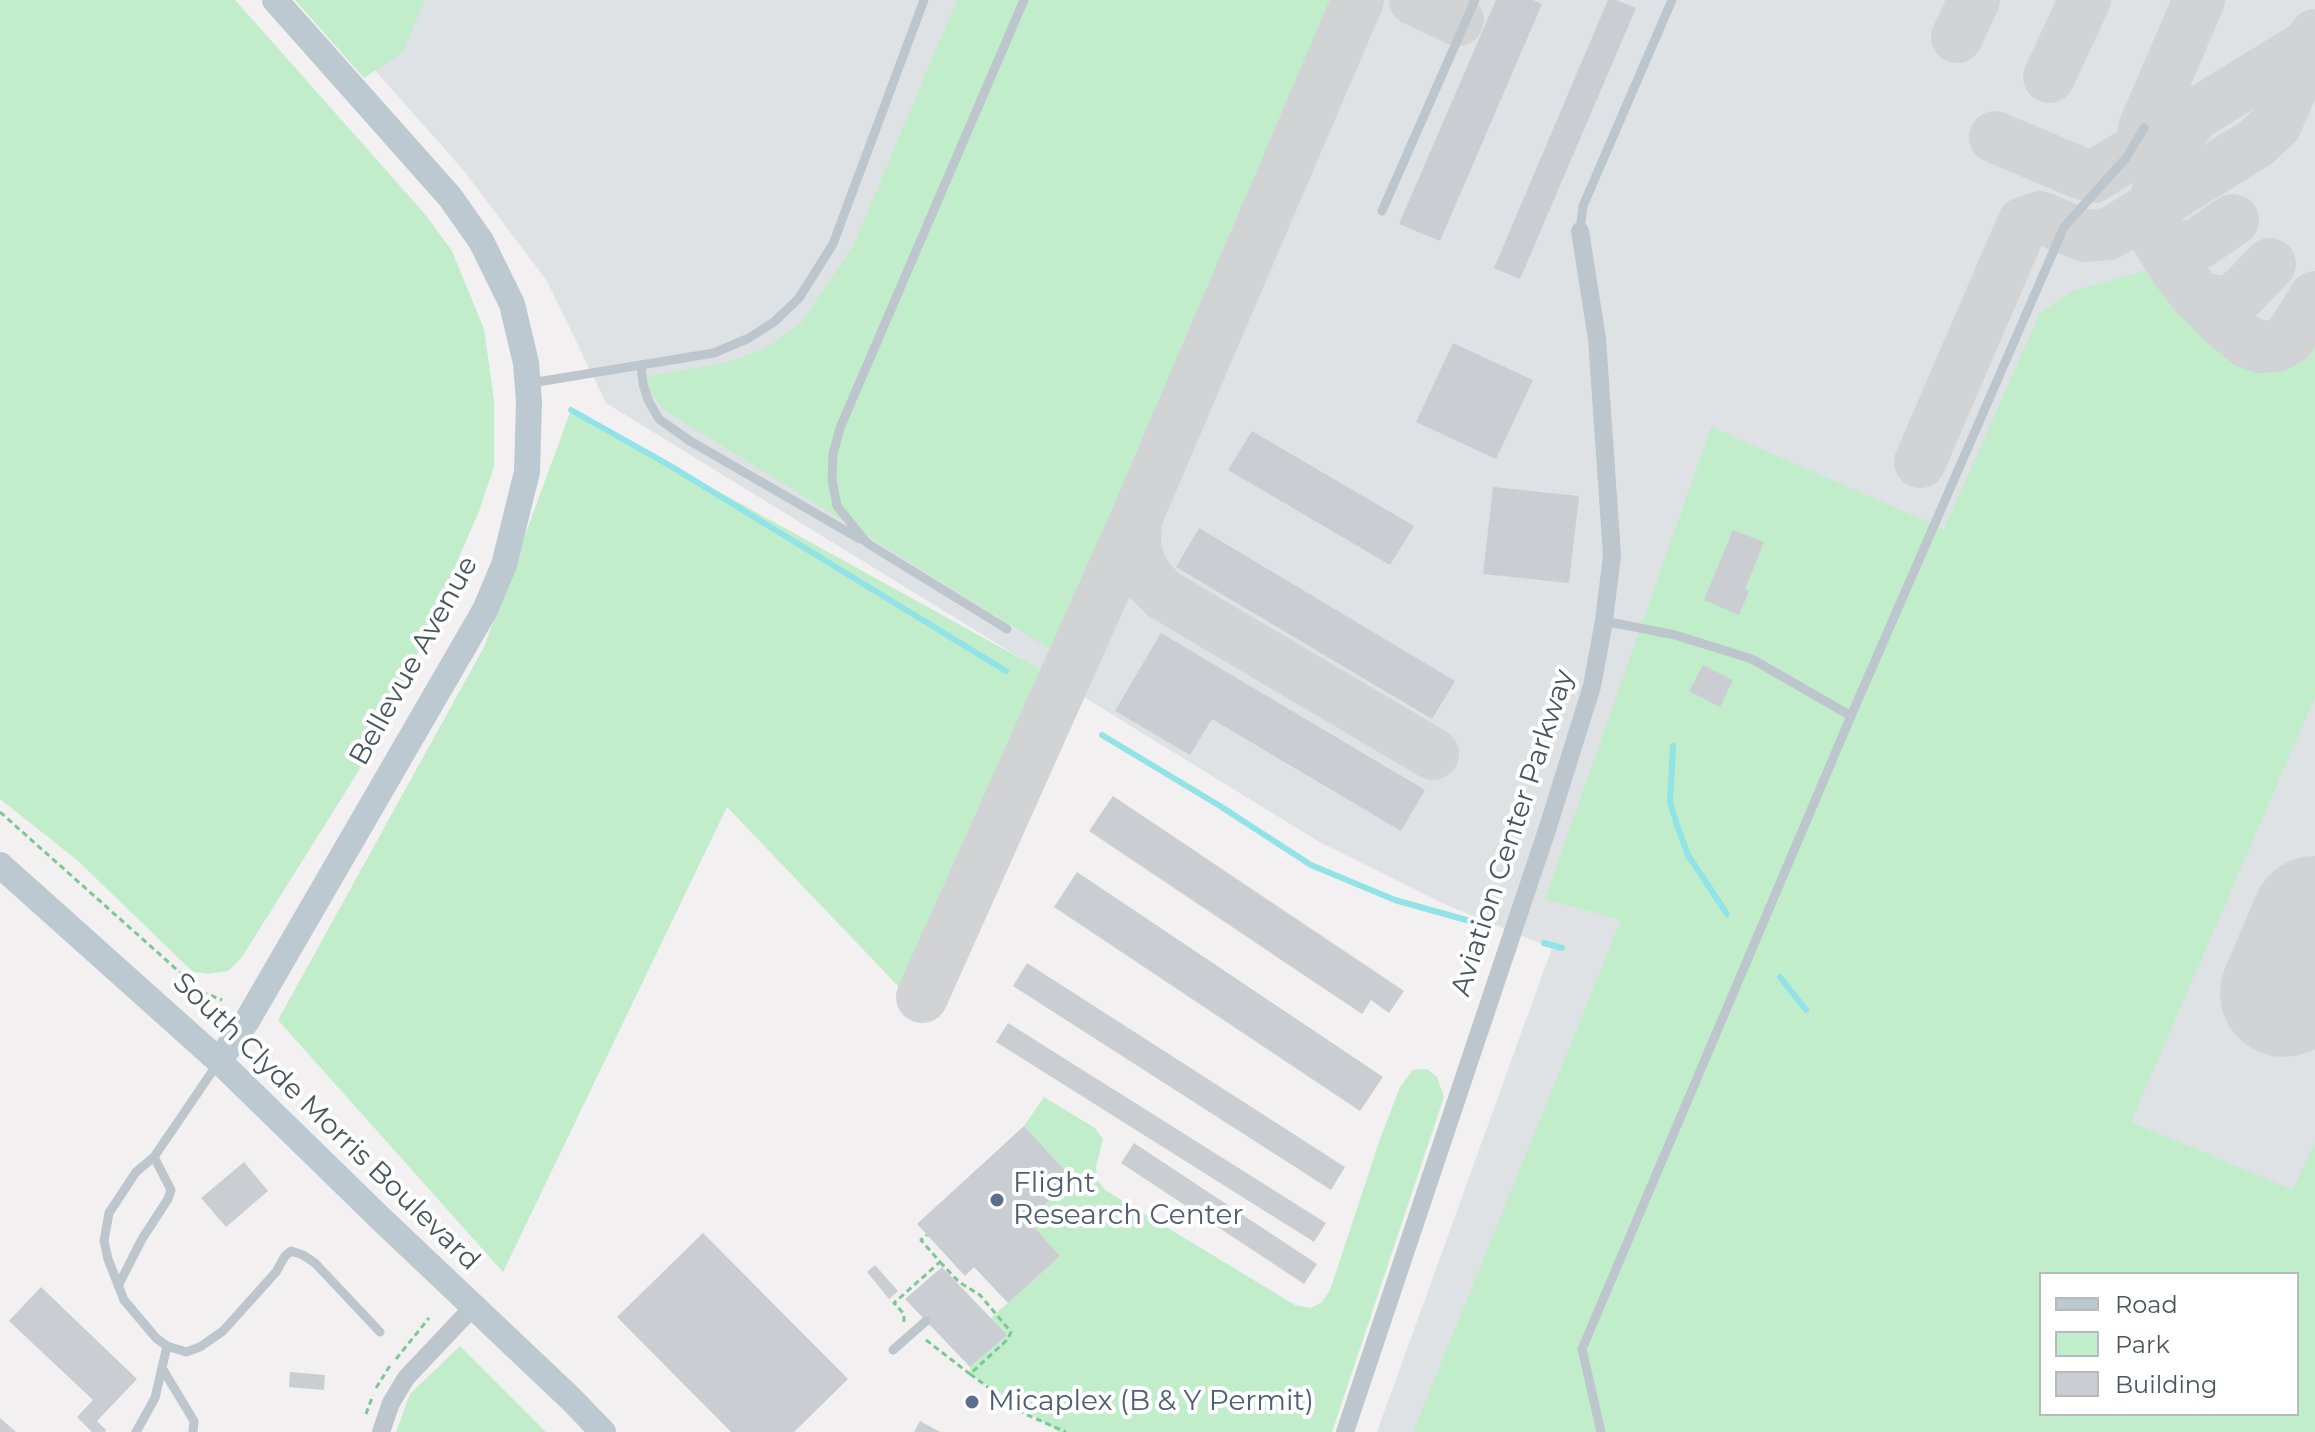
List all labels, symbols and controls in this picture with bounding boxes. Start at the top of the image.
street label: Bellevue Avenue [343,551,485,771]
street label: Aviation Center Parkway [1444,666,1582,1000]
street label: South Clyde Morris Boulevard [165,966,487,1278]
place label: Flight Research Center [1013,1167,1244,1233]
marker: Flight Research Center [988,1191,1006,1209]
legend [2039,1272,2299,1416]
text: Road [2115,1290,2178,1319]
text: Park [2115,1330,2170,1359]
text: Building [2115,1370,2218,1399]
place label: Micaplex (B & Y Permit) [988,1385,1314,1419]
marker: Micaplex (B & Y Permit) [963,1393,981,1411]

